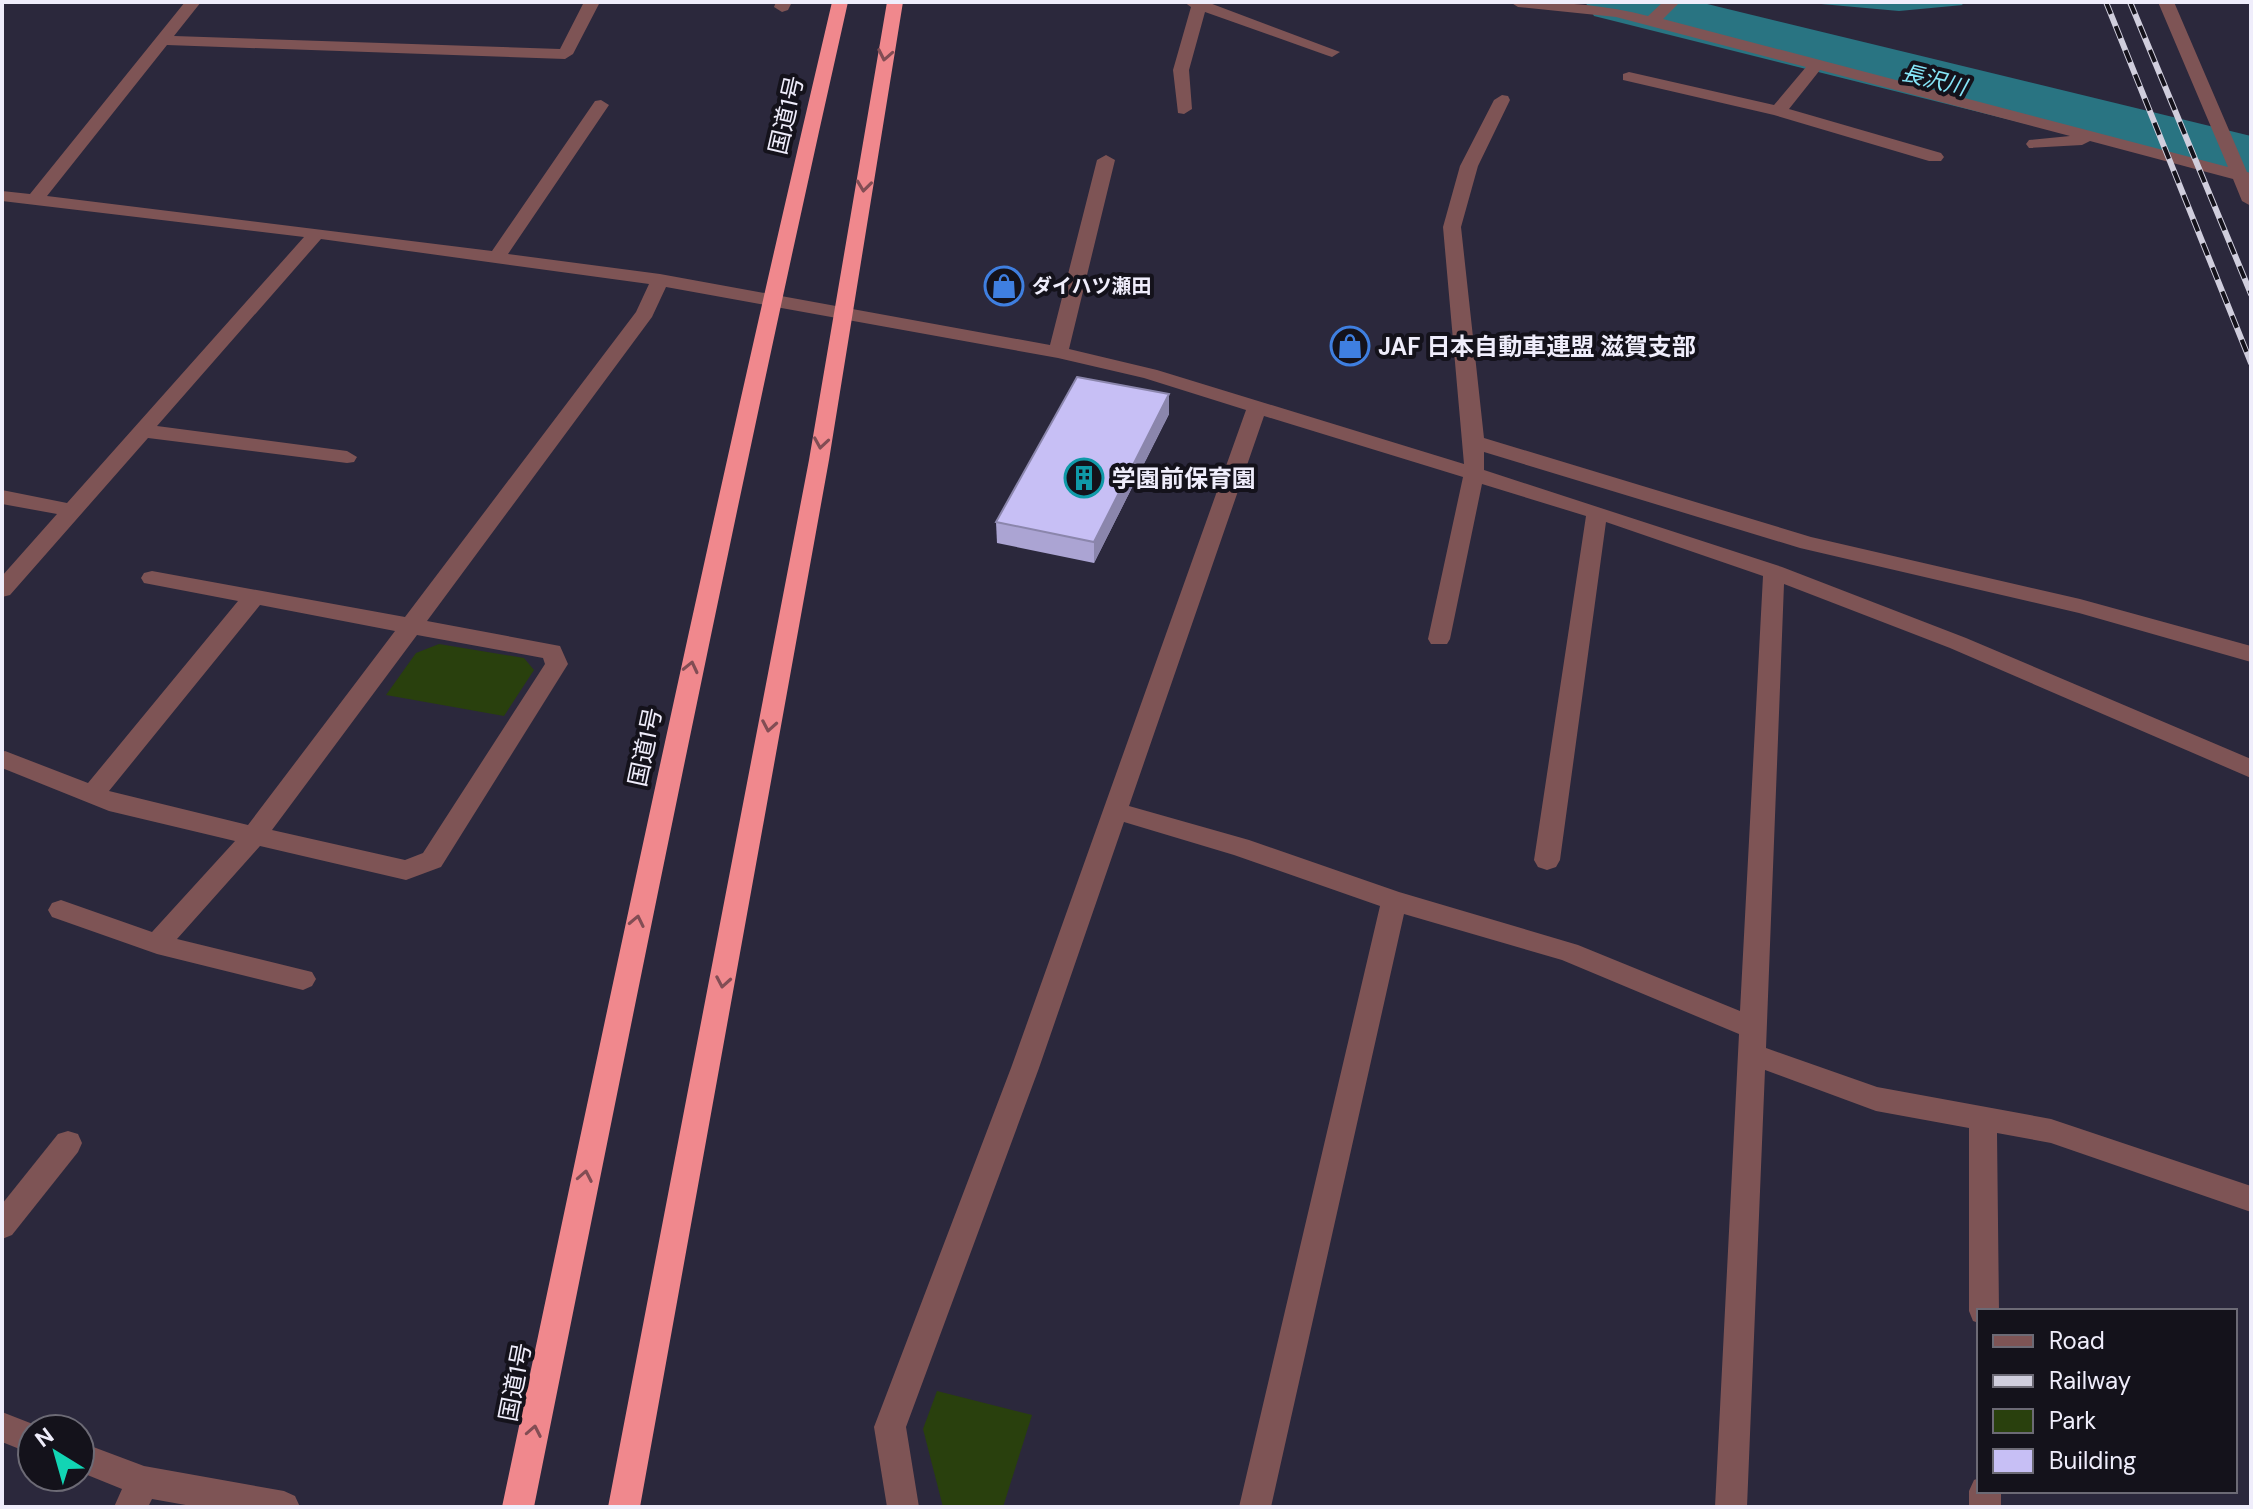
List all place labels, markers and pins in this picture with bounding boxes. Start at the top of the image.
shop icon: ダイハツ瀬田 [983,265,1025,307]
place label: ダイハツ瀬田 [1032,273,1152,299]
shop icon: JAF 日本自動車連盟 滋賀支部 [1329,325,1371,367]
place label: JAF 日本自動車連盟 滋賀支部 [1378,331,1696,362]
building icon: 学園前保育園 [1063,457,1105,499]
place label: 学園前保育園 [1112,463,1256,494]

